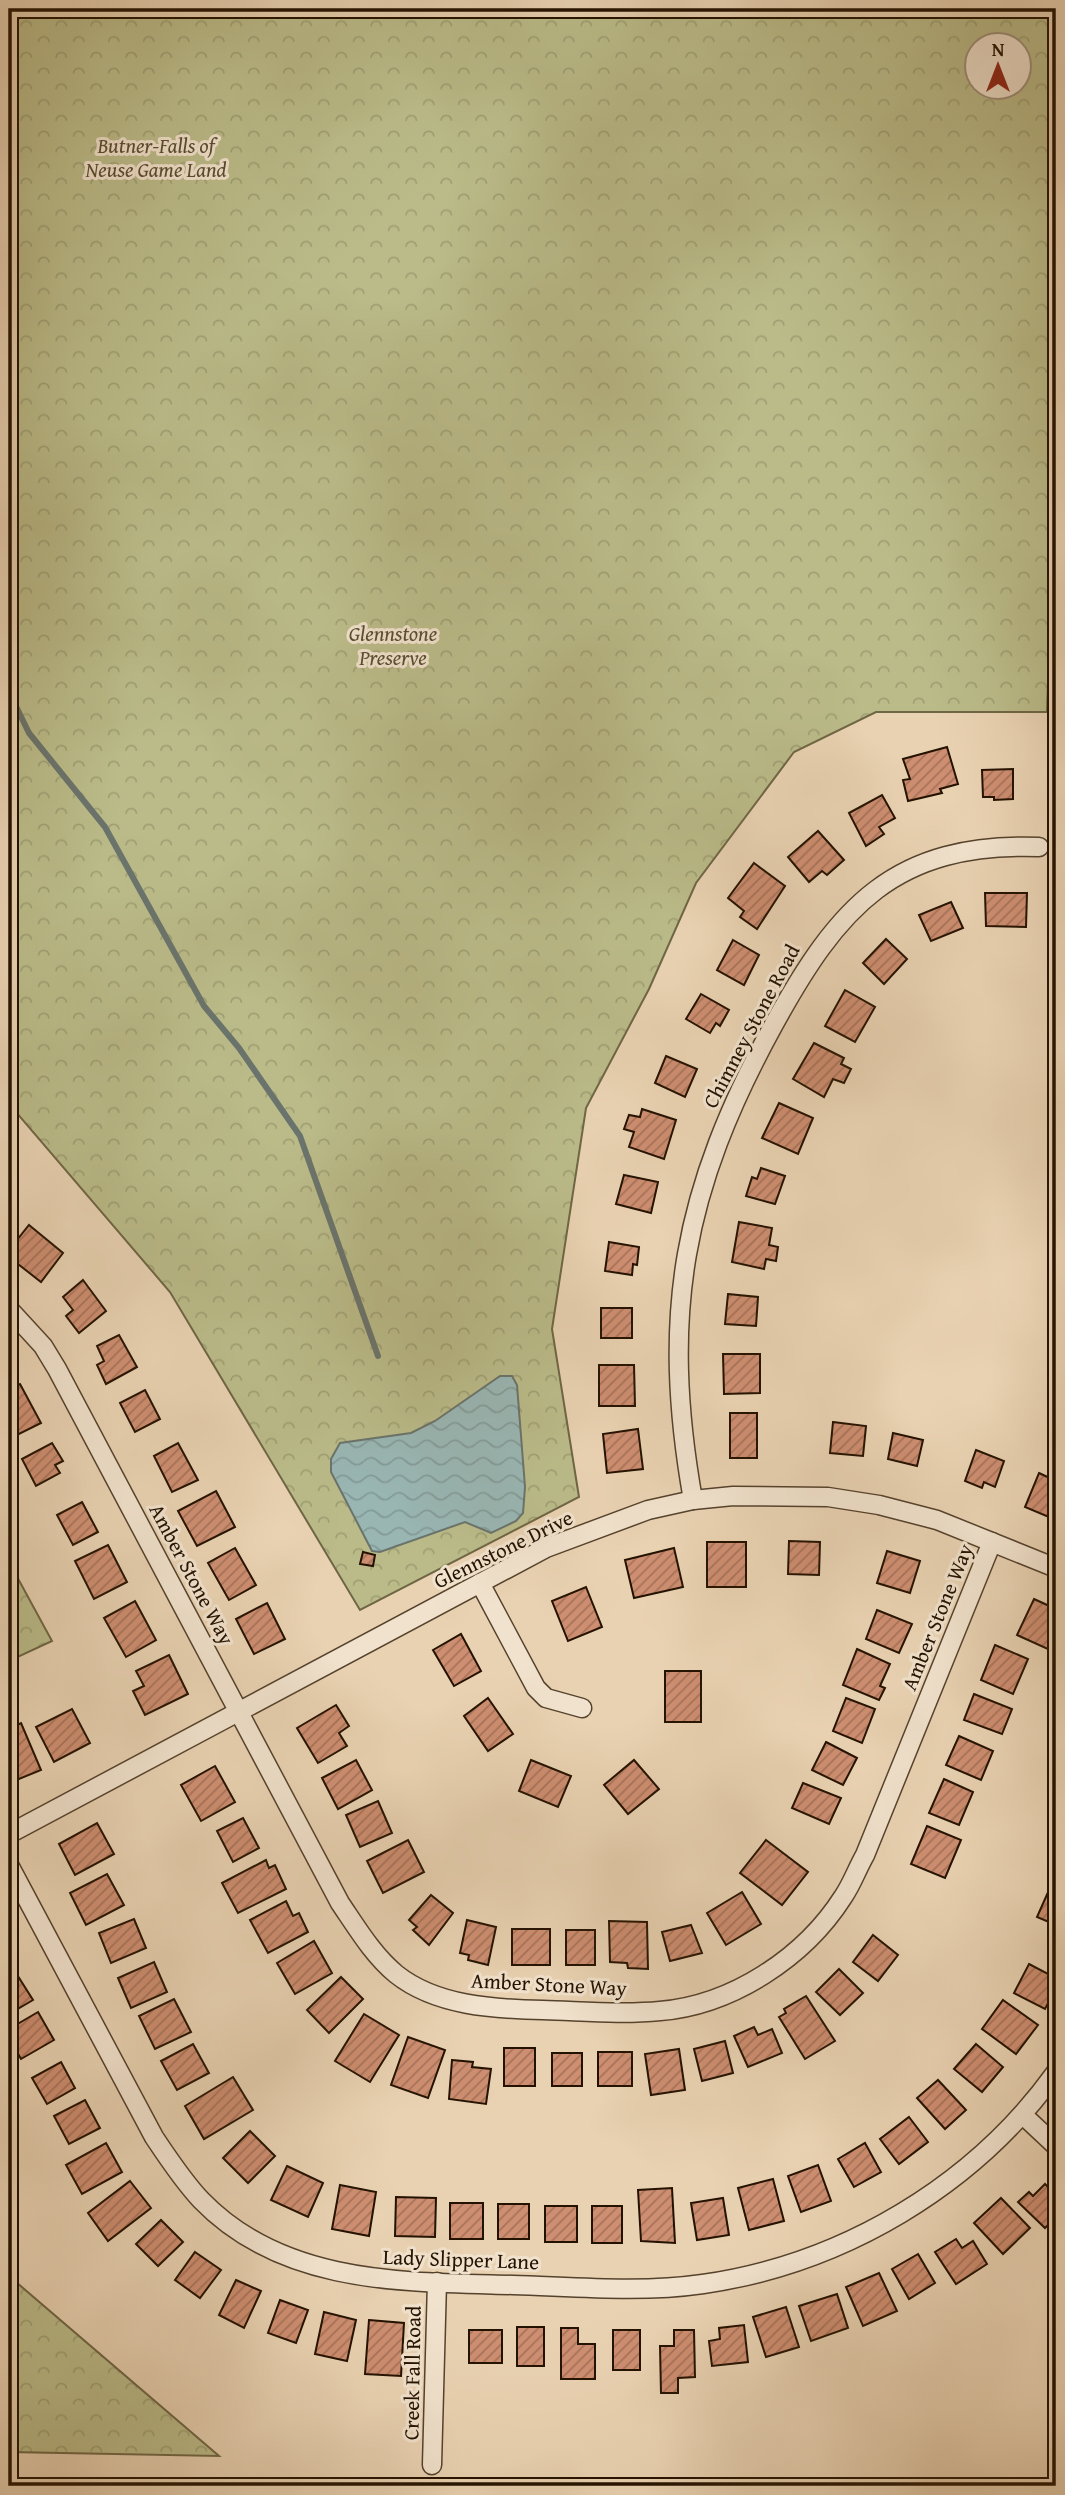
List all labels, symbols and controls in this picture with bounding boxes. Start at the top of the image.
north arrow [964,32,1034,102]
text: N [992,35,1005,63]
park label: Butner-Falls of Neuse Game Land [84,130,227,185]
park label: Glennstone Preserve [349,618,437,673]
street label: Chimney Stone Road [695,938,808,1113]
street label: Amber Stone Way [142,1498,243,1651]
street label: Glennstone Drive [428,1502,578,1596]
street label: Amber Stone Way [893,1538,981,1695]
street label: Amber Stone Way [470,1964,628,2004]
street label: Lady Slipper Lane [382,2241,540,2277]
street label: Creek Fall Road [395,2305,429,2440]

